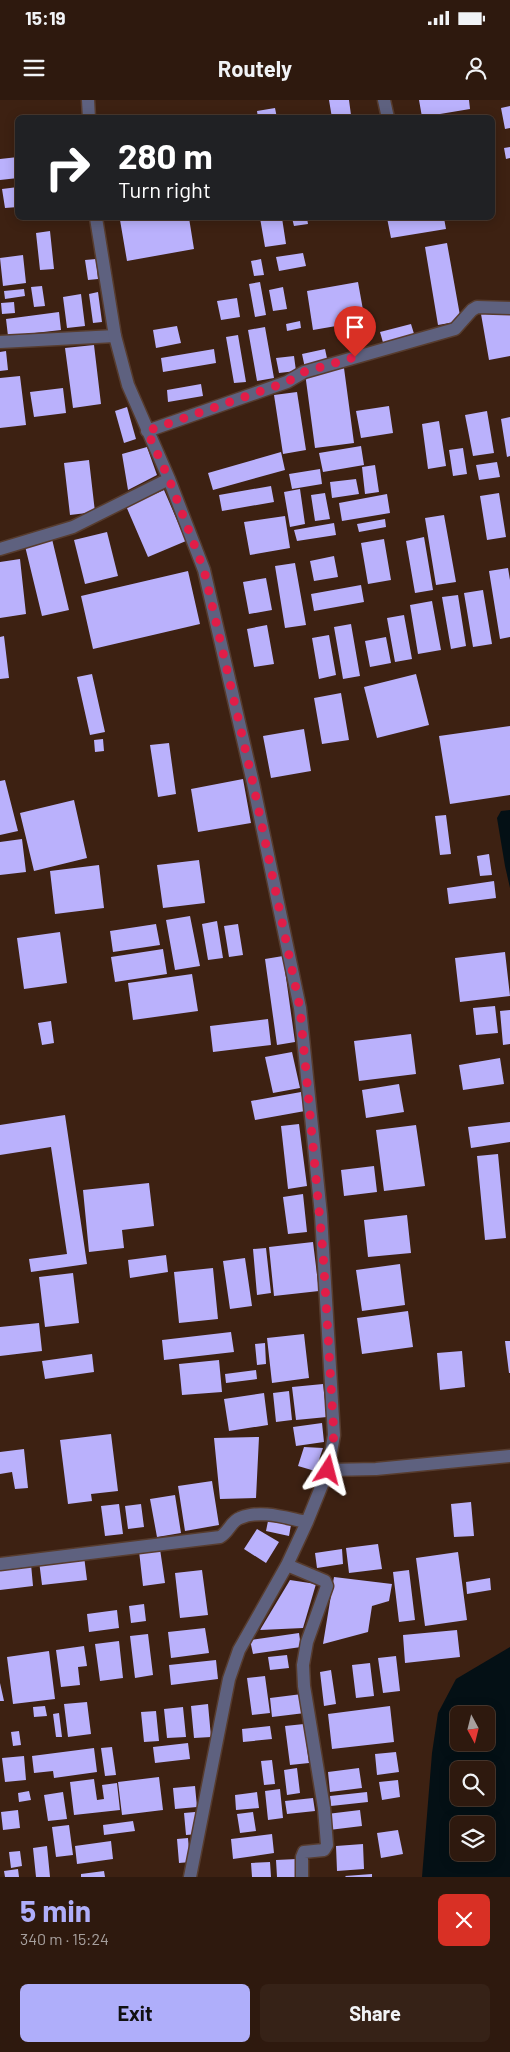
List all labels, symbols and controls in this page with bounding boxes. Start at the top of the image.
text: 15:19 [25,6,66,29]
icon: menu [20,54,48,82]
icon: person [462,54,490,82]
text: Routely [218,55,292,81]
text: 280 m [118,134,213,176]
icon: right [35,135,100,200]
text: Turn right [118,176,211,202]
pin [334,306,376,357]
icon: arrive [341,313,369,341]
position arrow [301,1443,353,1495]
north arrow [450,1706,495,1751]
map controls [450,1706,495,1861]
button: search [450,1761,495,1806]
button: layers [450,1816,495,1861]
text: 5 min [20,1892,91,1928]
button: close [438,1894,490,1946]
text: 340 m · 15:24 [20,1929,109,1948]
button: Exit [20,1984,250,2042]
button: Share [260,1984,490,2042]

